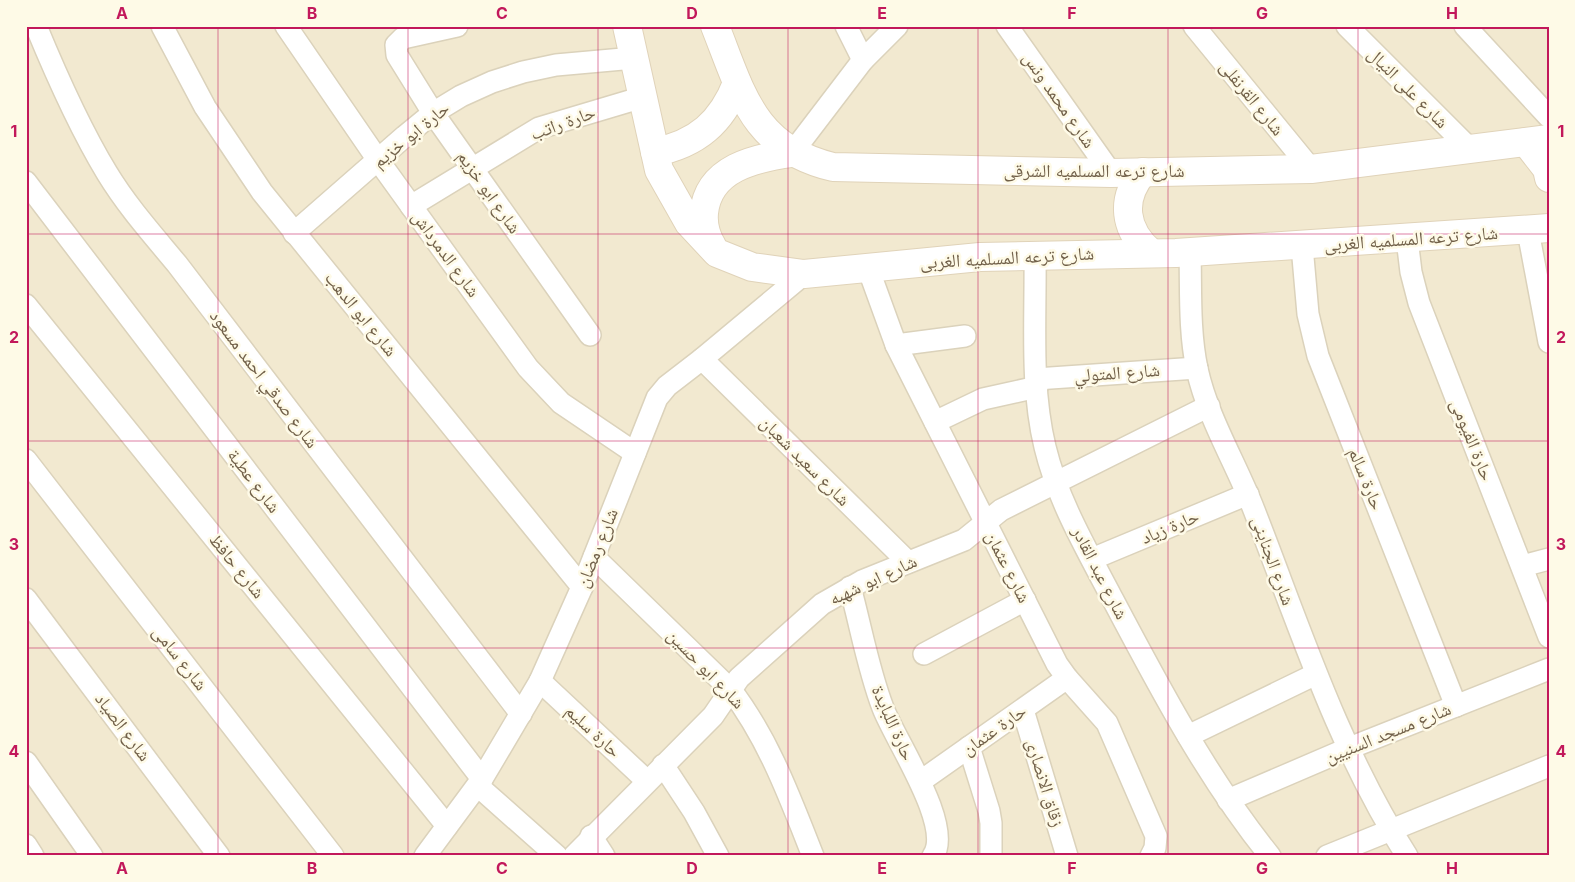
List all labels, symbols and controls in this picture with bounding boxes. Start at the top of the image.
text: A [116,3,128,23]
text: B [307,3,317,23]
text: C [496,3,508,23]
text: D [686,3,698,23]
text: E [877,3,887,23]
text: F [1067,3,1077,23]
text: G [1256,3,1268,23]
text: H [1446,3,1458,23]
street label: شارع على النيال [1363,43,1453,133]
street label: شارع محمد ونس [1018,48,1100,152]
street label: شارع القرنفلى [1215,56,1289,140]
street label: حارة ابو خزيم [368,97,454,173]
street label: حارة راتب [528,101,598,144]
text: 1 [11,121,17,141]
text: 1 [1558,121,1564,141]
street label: شارع ابو خزيم [452,146,526,238]
street label: شارع ترعه المسلميه الشرقى [1003,160,1185,182]
street label: شارع الدمرداش [407,207,485,301]
street label: شارع ترعه المسلميه الغربى [1323,222,1499,256]
street label: شارع ترعه المسلميه الغربى [919,242,1095,274]
street label: شارع ابو الدهب [320,267,402,361]
street label: شارع صدقي احمد مسعود [202,306,323,455]
text: 2 [9,327,19,347]
text: 2 [1556,327,1566,347]
street label: شارع المتولي [1073,359,1161,391]
street label: حارة الفيومى [1446,396,1498,484]
street label: شارع سعيد شعبان [755,411,855,511]
street label: شارع عطية [223,445,285,517]
street label: حارة سالم [1343,445,1388,514]
street label: شارع رمضان [571,505,623,591]
street label: حارة زياد [1138,505,1202,548]
street label: شارع الجناينى [1247,514,1299,608]
street label: شارع عبد القادر [1067,522,1133,623]
street label: شارع عثمان [981,528,1035,606]
street label: شارع حافظ [204,529,270,603]
text: 3 [9,534,19,554]
text: 3 [1556,534,1566,554]
street label: شارع ابو شهبه [826,550,920,610]
street label: شارع سامى [148,621,212,695]
street label: شارع ابو حسين [663,625,749,713]
street label: حارة اللبايدة [867,682,919,764]
street label: شارع الصياد [90,688,156,766]
street label: شارع مسجد السنيين [1322,698,1454,768]
street label: حارة سليم [560,700,625,763]
street label: حارة عثمان [958,700,1030,760]
street label: زقاق الانصارى [1021,736,1069,830]
text: 4 [9,741,20,761]
text: 4 [1556,741,1567,761]
text: A [116,858,128,878]
text: B [307,858,317,878]
text: C [496,858,508,878]
text: D [686,858,698,878]
text: E [877,858,887,878]
text: F [1067,858,1077,878]
text: G [1256,858,1268,878]
text: H [1446,858,1458,878]

